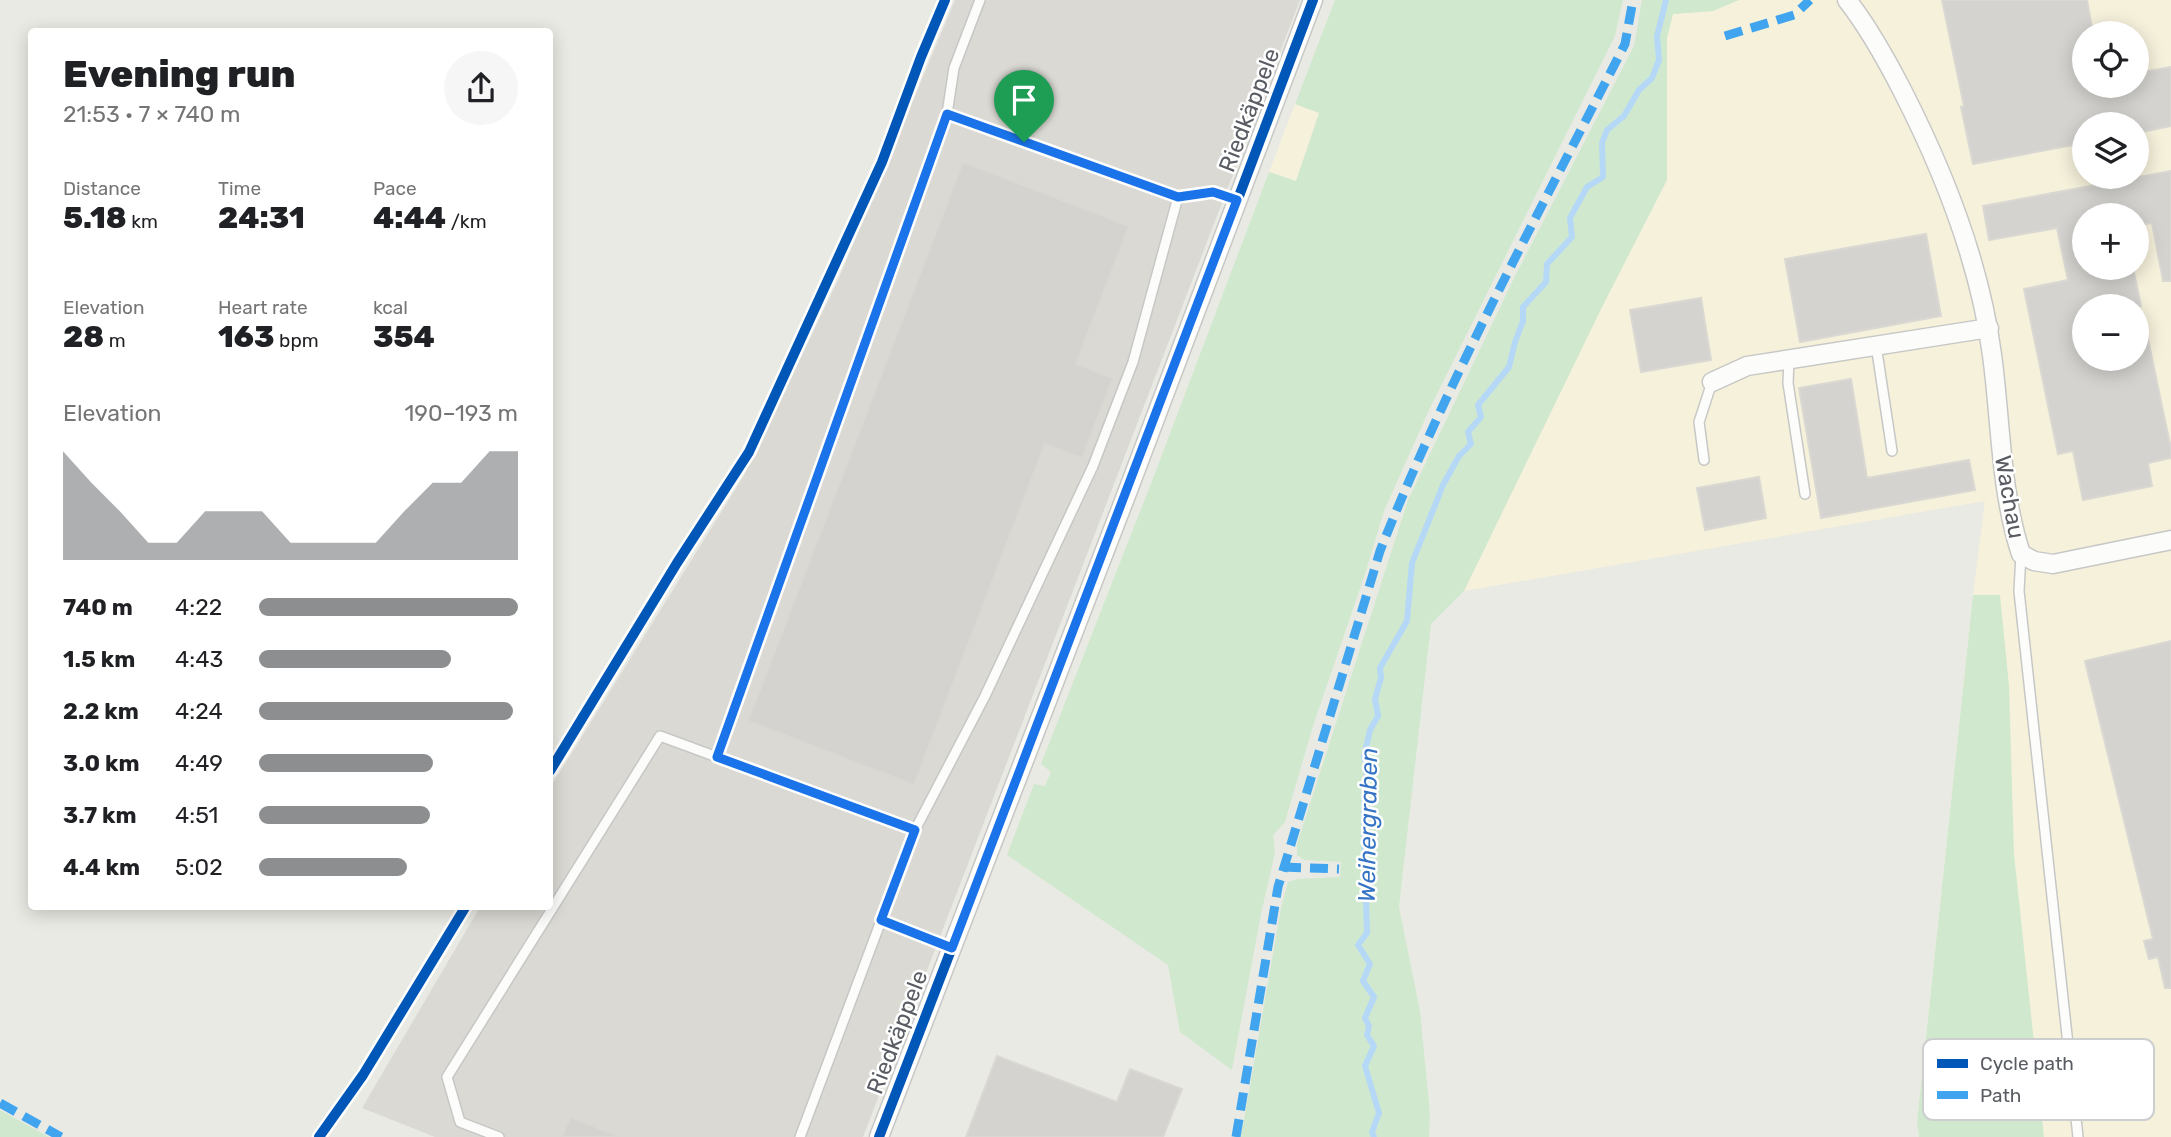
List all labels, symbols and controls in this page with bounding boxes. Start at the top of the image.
map controls [2072,21,2149,371]
button: locate [2072,21,2149,98]
street label: Riedkäppele [1213,44,1285,176]
text: Evening run [63,51,296,97]
button: share [444,51,518,125]
pin [994,70,1054,142]
icon: arrive [1005,81,1043,119]
text: 21:53 · 7 × 740 m [63,100,241,128]
button: layers [2072,112,2149,189]
text: Distance [63,177,141,200]
text: Time [218,177,261,200]
text: Pace [373,177,417,200]
text: 5.18 [63,200,127,236]
text: 24:31 [218,200,305,236]
text: 4:44 [373,200,446,236]
button: + [2072,203,2149,280]
text: km [127,210,158,233]
text: /km [446,210,487,233]
button: − [2072,294,2149,371]
text: Elevation [63,296,144,319]
text: Heart rate [218,296,308,319]
text: kcal [373,296,408,319]
text: 28 [63,319,104,355]
text: 163 [218,319,274,355]
text: 354 [373,319,435,355]
text: m [104,329,126,352]
text: bpm [274,329,319,352]
text: Elevation [63,399,162,427]
text: 190–193 m [405,399,518,427]
street label: Wachau [1989,453,2031,541]
text: 740 m [63,593,133,621]
text: 4:22 [175,593,222,621]
text: 1.5 km [63,645,135,673]
text: 4:43 [175,645,223,673]
text: 2.2 km [63,697,139,725]
text: 4:24 [175,697,223,725]
water label: Weihergraben [1353,747,1383,903]
text: 3.0 km [63,749,140,777]
text: 4:49 [175,749,223,777]
text: 3.7 km [63,801,137,829]
text: 4:51 [175,801,218,829]
text: 4.4 km [63,853,140,881]
text: 5:02 [175,853,223,881]
street label: Riedkäppele [861,966,933,1098]
legend [1923,1039,2154,1120]
text: Cycle path [1980,1052,2074,1075]
text: Path [1980,1084,2021,1107]

